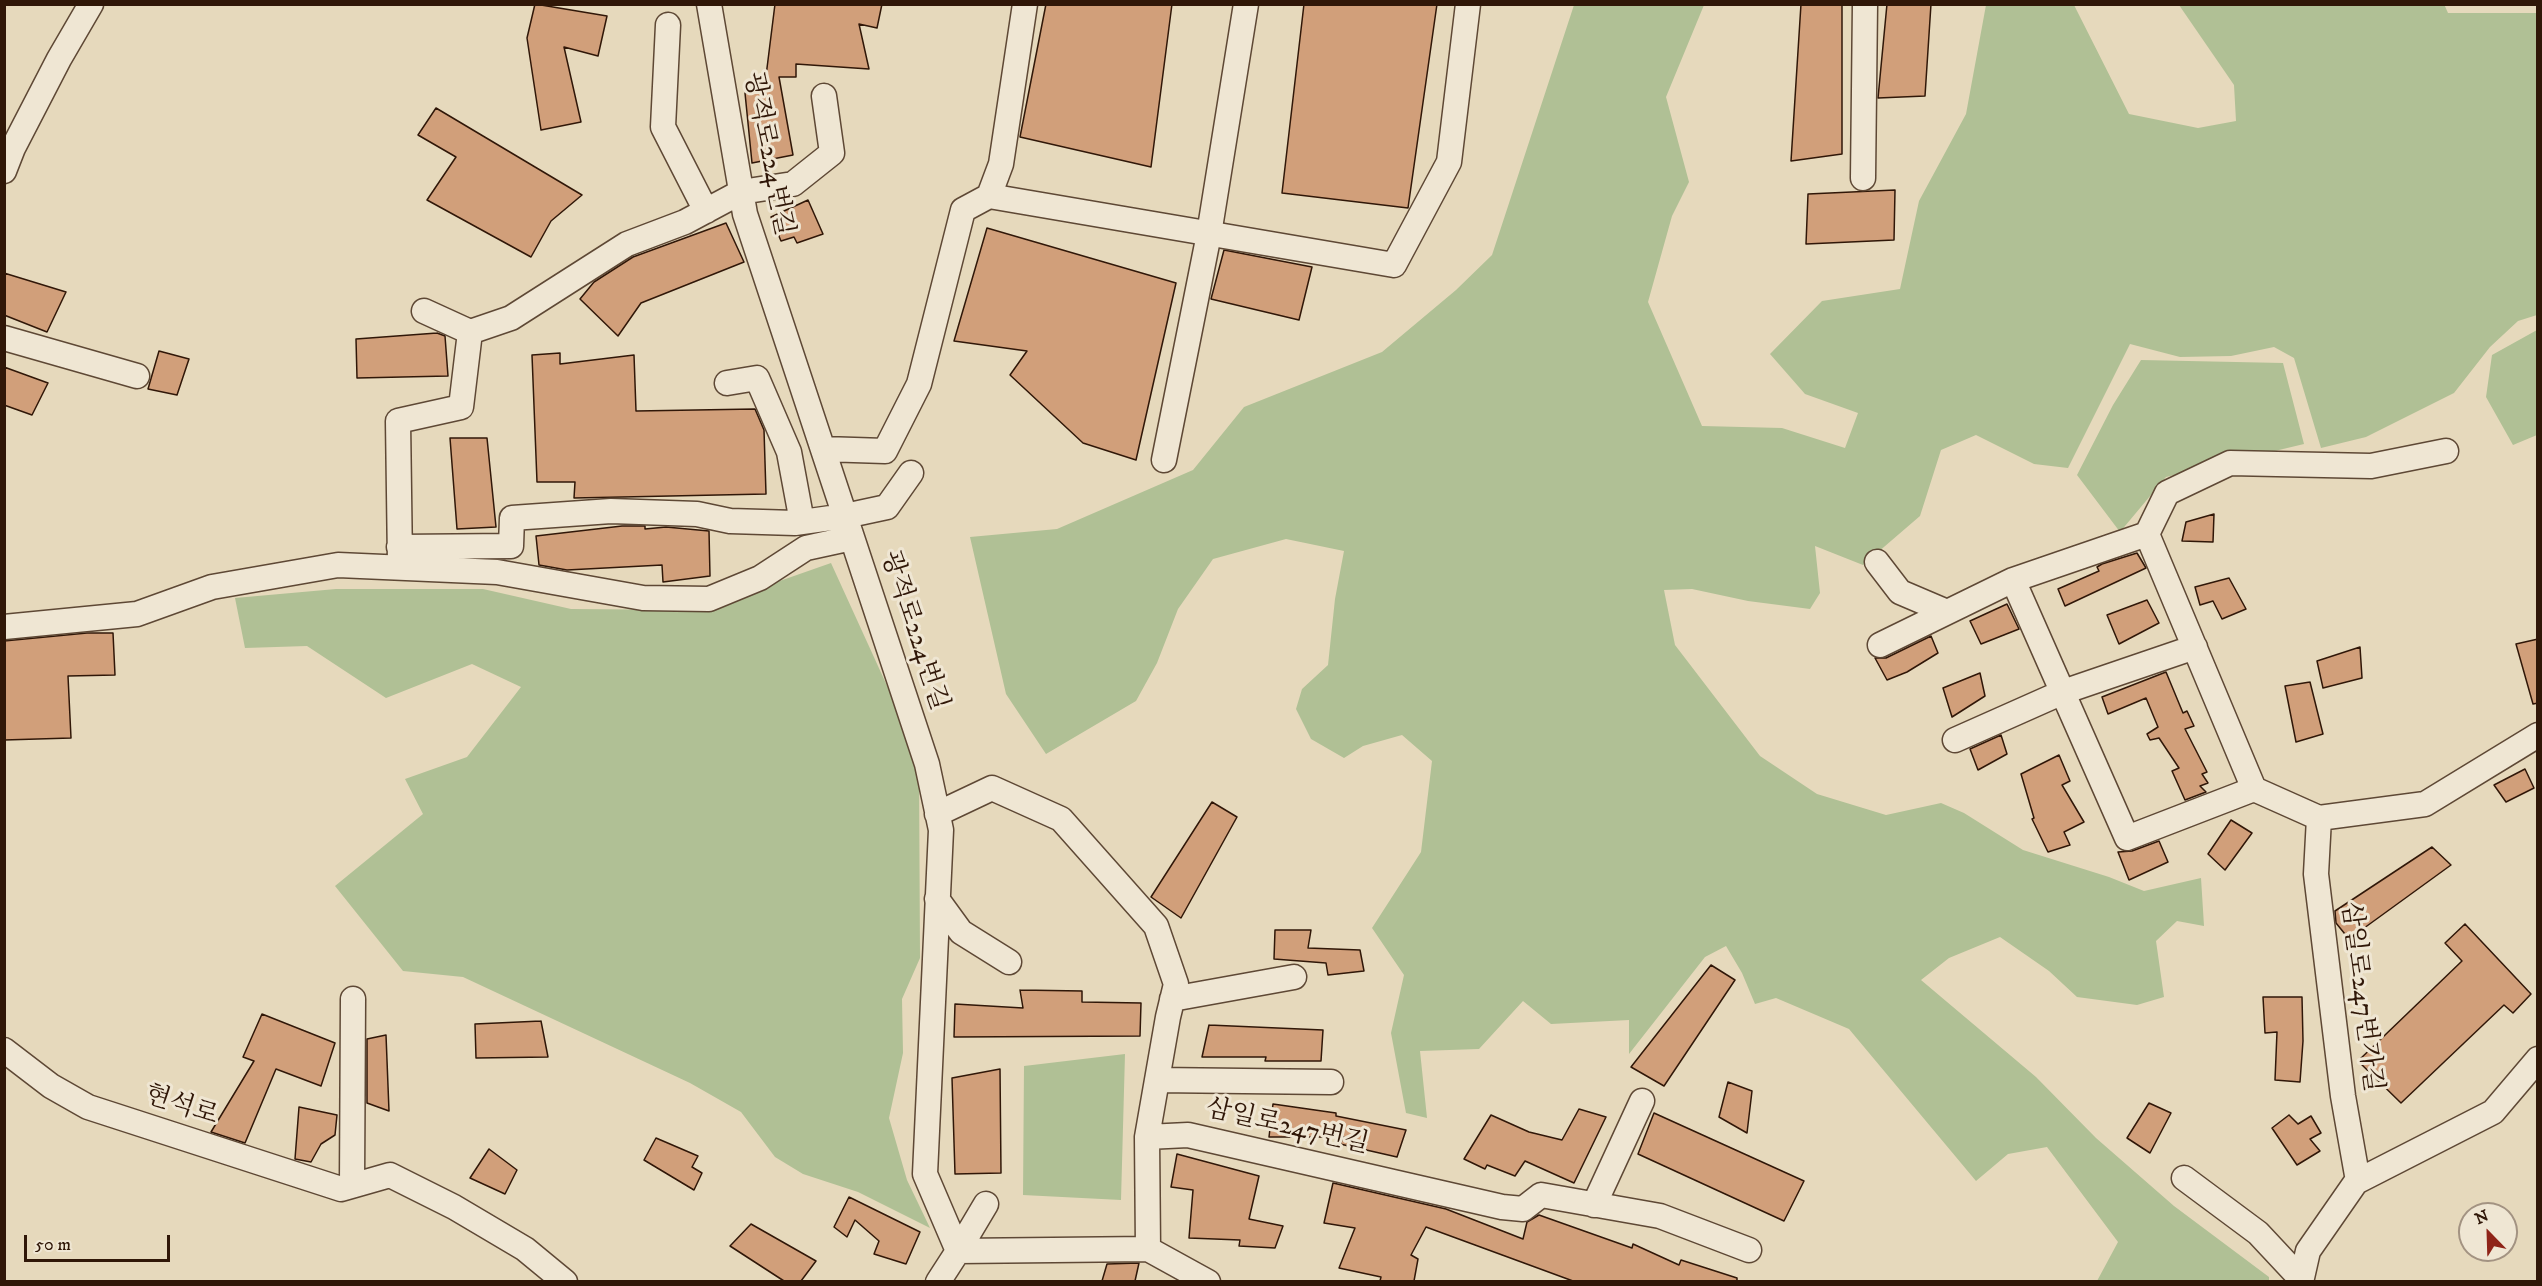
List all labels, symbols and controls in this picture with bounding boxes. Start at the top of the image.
street label: 광적로224번길 [736,70,798,238]
street label: 광적로224번길 [873,547,953,715]
street label: 삼일로247번가길 [2333,900,2387,1094]
street label: 현석로 [140,1081,222,1133]
street label: 삼일로247번길 [1203,1094,1371,1162]
north arrow [2458,1202,2518,1262]
text: N [2472,1206,2492,1229]
scale bar [27,1223,172,1261]
text: 50 m [35,1234,71,1256]

